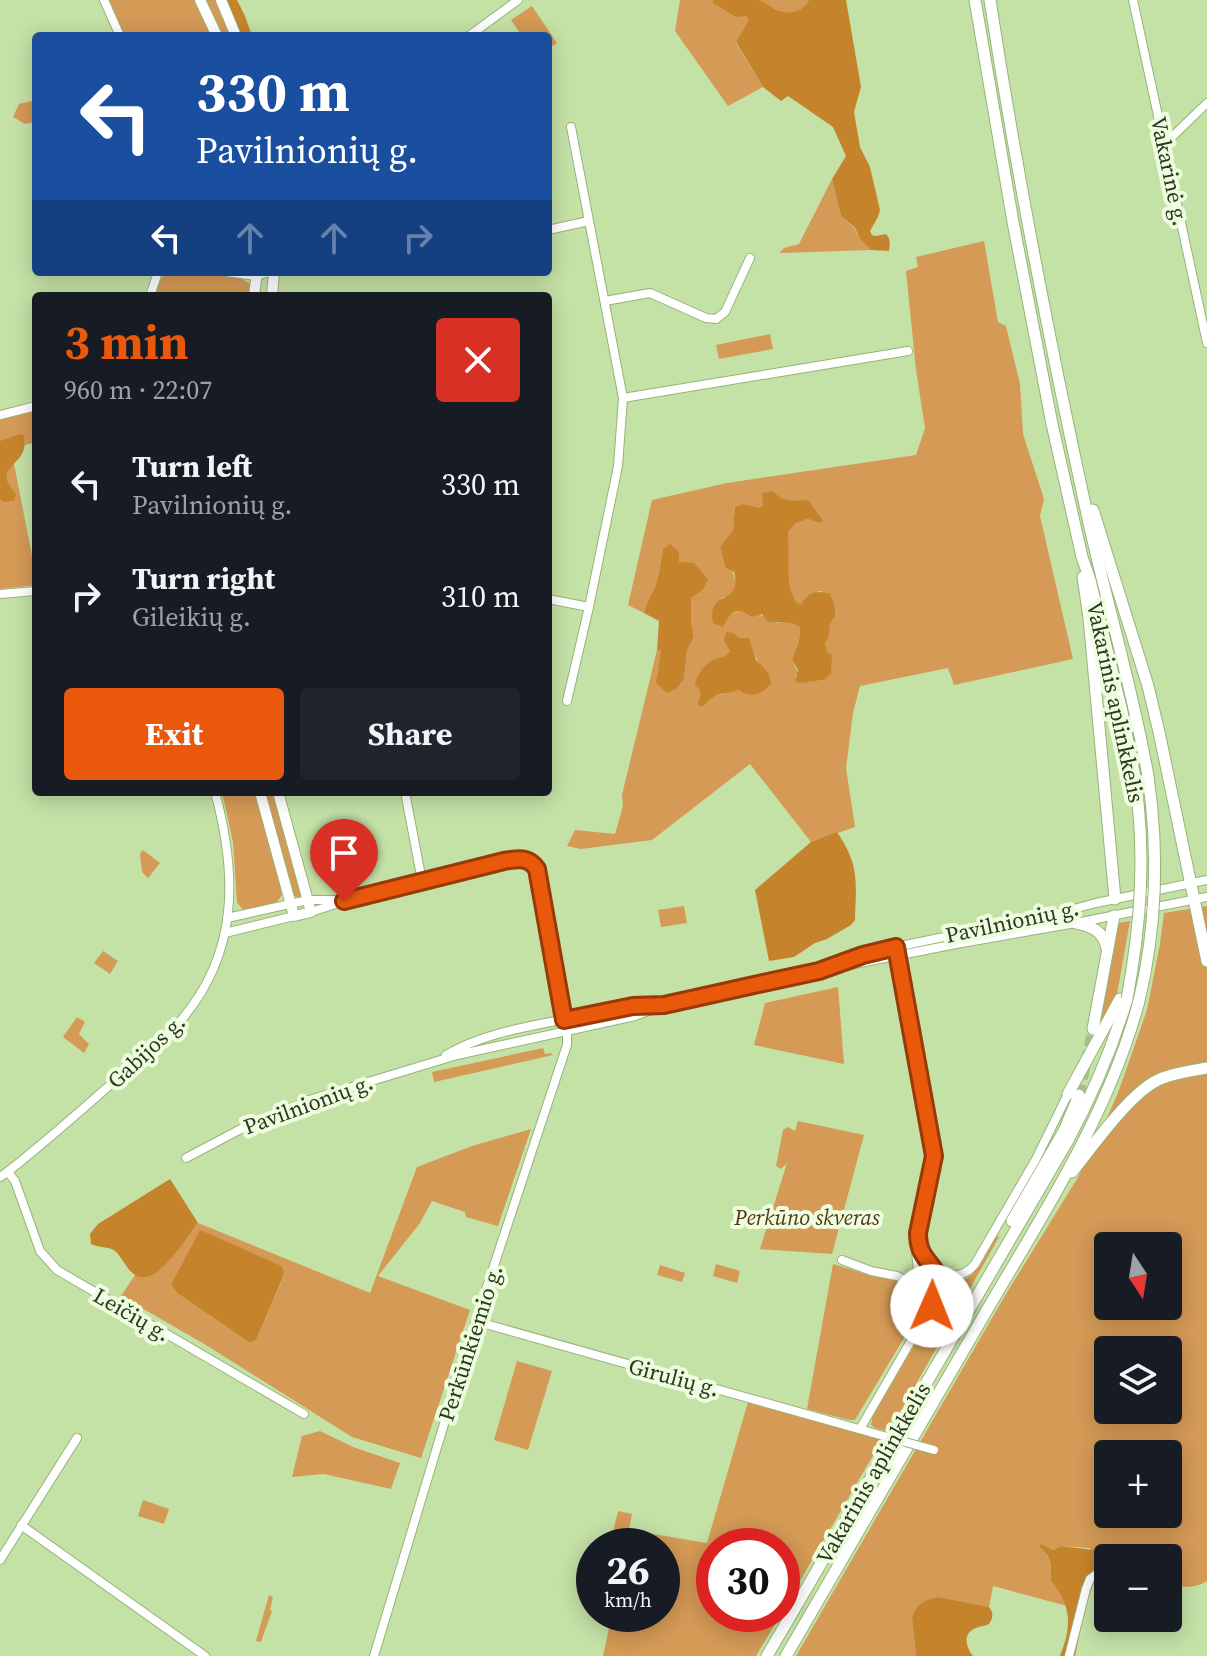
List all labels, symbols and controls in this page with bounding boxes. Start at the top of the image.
text: 330 m [196,53,350,130]
icon: left [64,64,168,168]
street label: Vakarinė g. [1144,114,1196,228]
text: Pavilnionių g. [196,126,418,175]
icon: left [144,216,188,260]
icon: ahead [228,216,272,260]
icon: ahead [312,216,356,260]
icon: right [396,216,440,260]
text: 3 min [64,309,189,375]
button: close [436,318,520,402]
text: 960 m · 22:07 [64,372,212,408]
text: Turn left [132,446,252,487]
icon: left [64,462,108,506]
text: 330 m [441,464,520,505]
text: Pavilnionių g. [132,487,292,523]
text: Turn right [132,558,275,599]
icon: right [64,574,108,618]
text: 310 m [441,576,520,617]
text: Gileikių g. [132,599,251,635]
street label: Vakarinis aplinkkelis [1080,599,1152,805]
button: Exit [64,688,284,780]
button: Share [300,688,520,780]
pin [310,819,378,901]
icon: arrive [322,831,366,875]
street label: Pavilnionių g. [942,892,1082,950]
street label: Gabijos g. [101,1007,191,1095]
street label: Pavilnionių g. [239,1067,377,1141]
park label: Perkūno skveras [733,1202,880,1232]
north arrow [1094,1232,1182,1320]
map controls [1094,1232,1182,1632]
street label: Perkūnkiemio g. [431,1261,509,1425]
position arrow [890,1264,974,1348]
street label: Leičių g. [88,1280,176,1348]
button: layers [1094,1336,1182,1424]
street label: Girulių g. [625,1351,723,1403]
street label: Vakarinis aplinkkelis [809,1377,937,1569]
button: + [1094,1440,1182,1528]
speed limit sign: 30 [696,1528,800,1632]
text: 26 [606,1543,650,1597]
button: − [1094,1544,1182,1632]
text: km/h [604,1586,652,1614]

